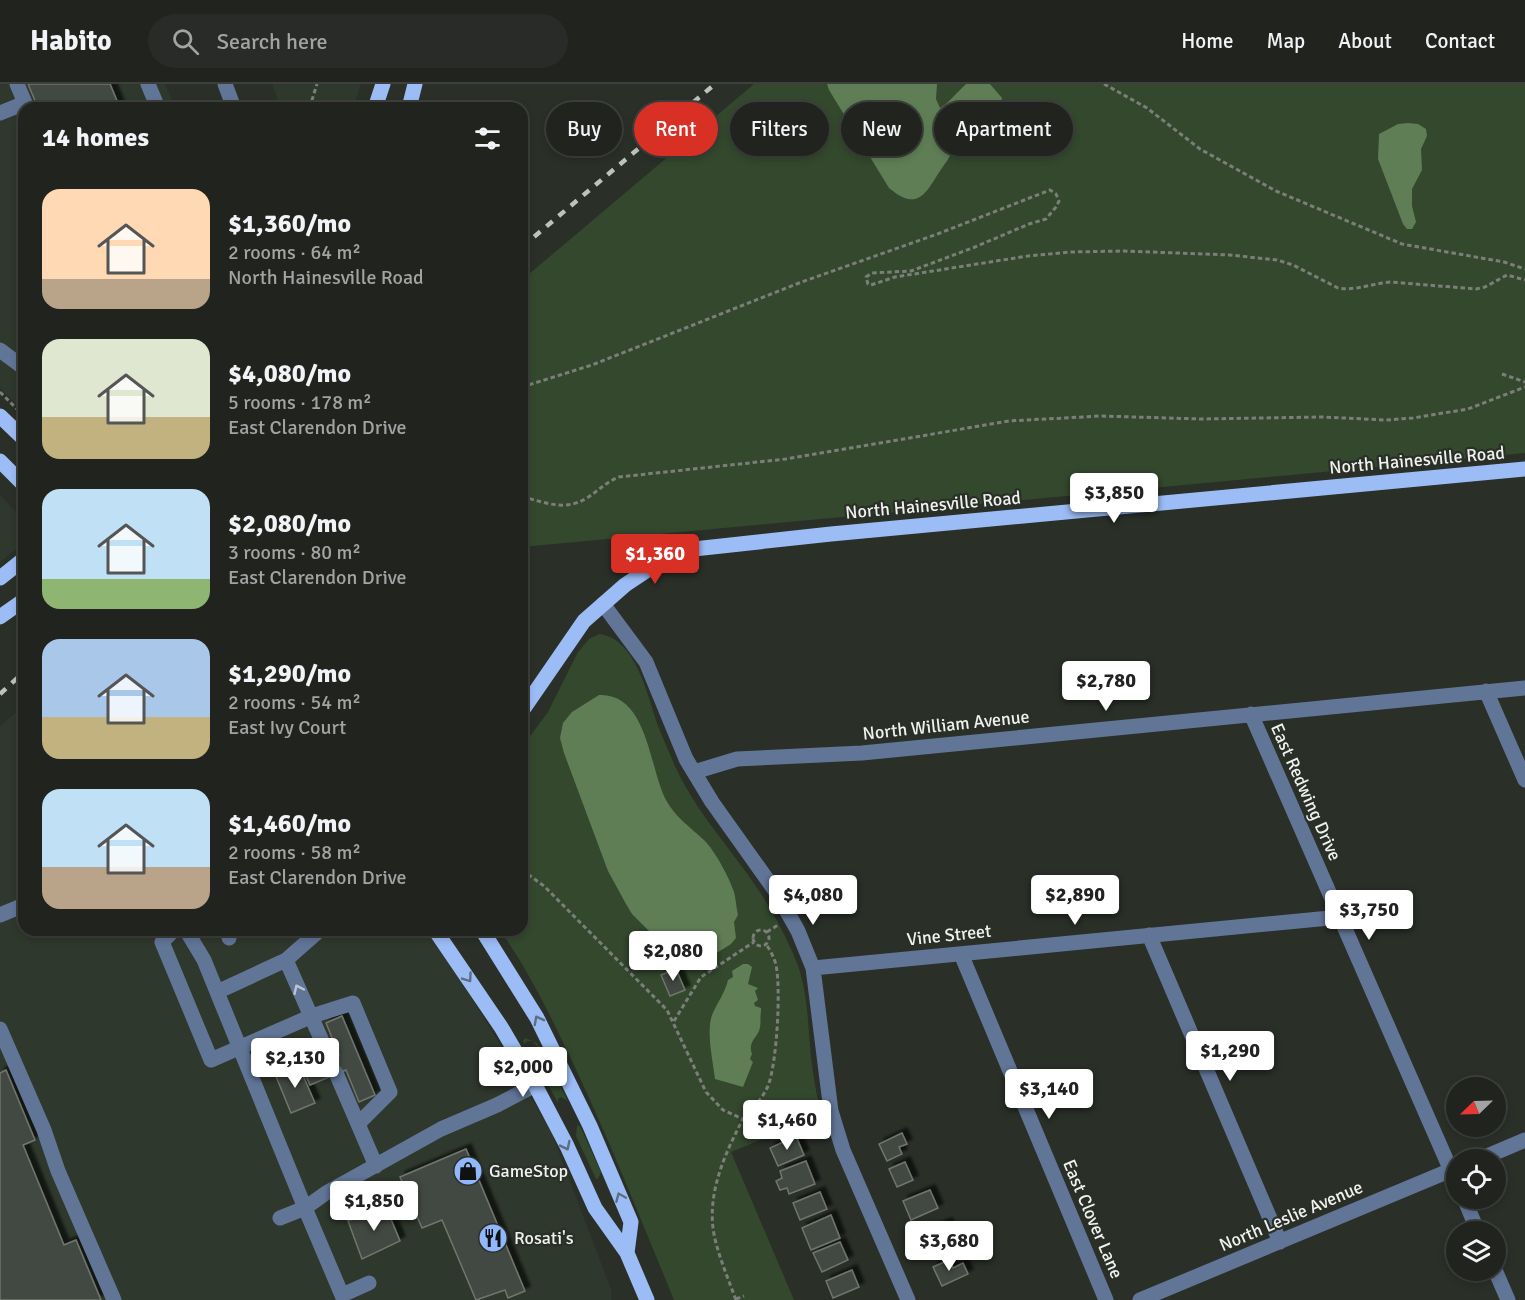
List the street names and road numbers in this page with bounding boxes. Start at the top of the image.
street label: North Hainesville Road [1328,441,1506,479]
street label: North Hainesville Road [844,486,1022,524]
street label: North William Avenue [861,705,1031,745]
street label: East Redwing Drive [1266,720,1346,864]
street label: Vine Street [906,920,992,950]
street label: East Clover Lane [1058,1156,1128,1282]
street label: North Leslie Avenue [1216,1176,1366,1256]

